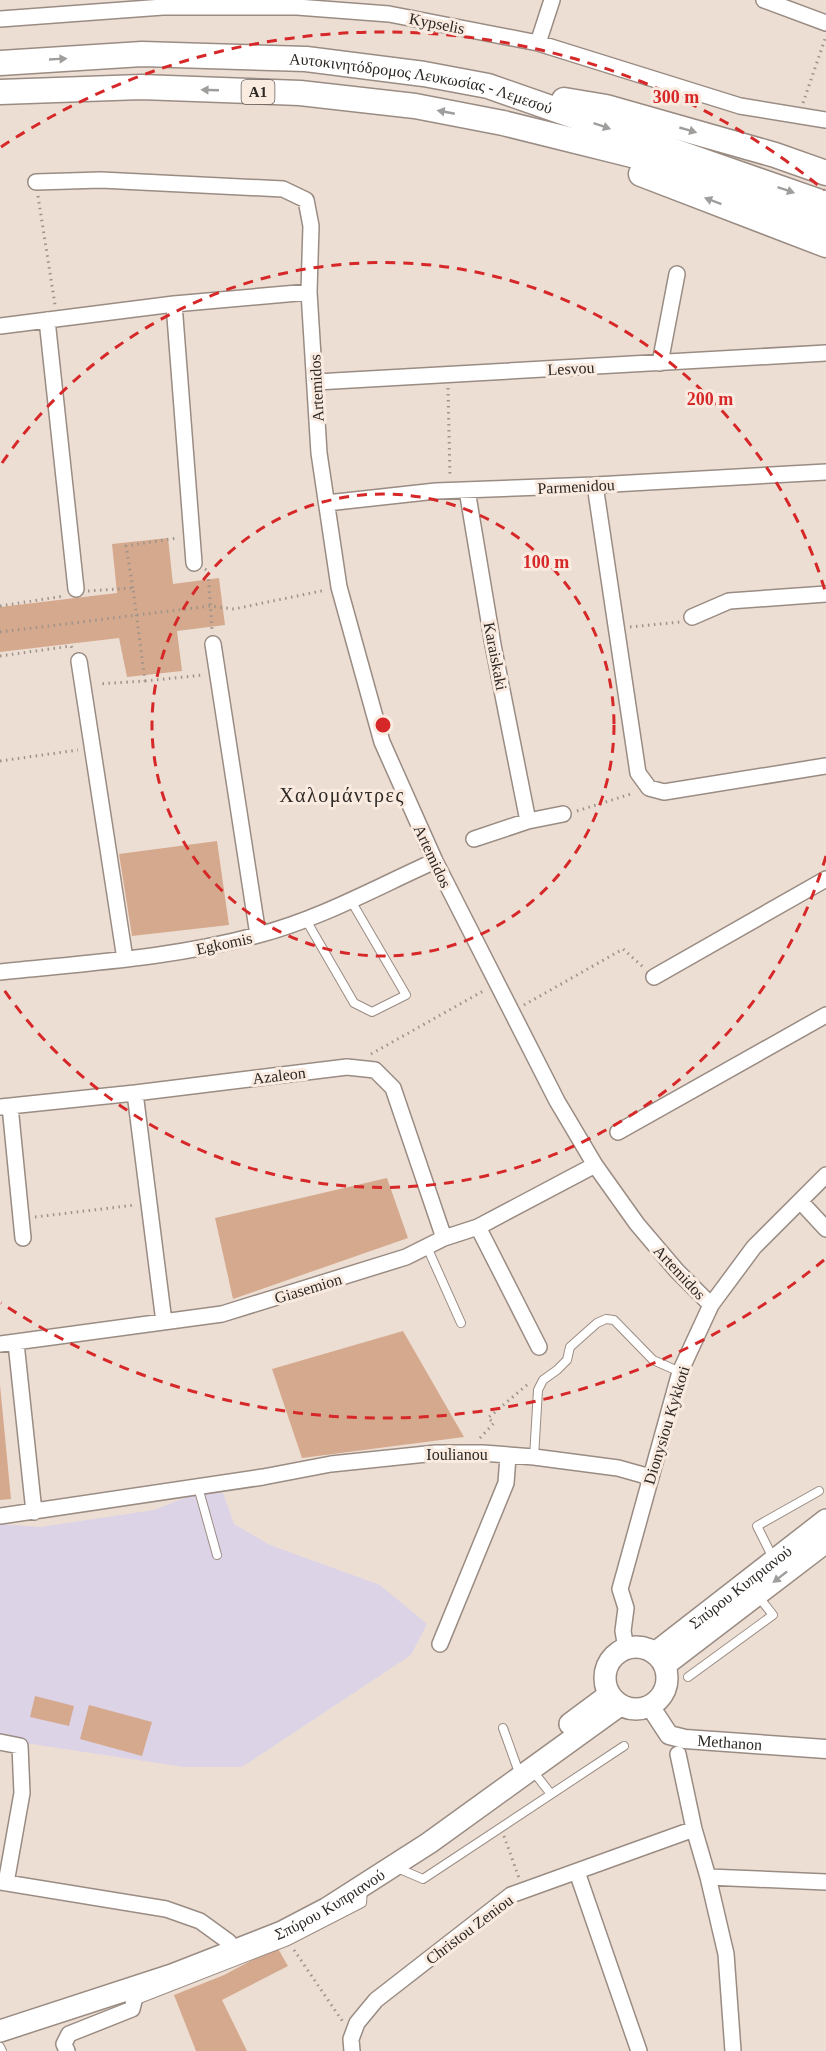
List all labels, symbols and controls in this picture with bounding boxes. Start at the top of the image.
street label: Kypselis [408,10,466,38]
street label: Αυτοκινητόδρομος Λευκωσίας - Λεμεσού [289,50,555,117]
one-way arrow [49,54,68,64]
road number: A1 [242,80,274,104]
one-way arrow [201,85,220,94]
text: 300 m [653,87,699,107]
one-way arrow [436,107,455,116]
one-way arrow [593,121,611,131]
one-way arrow [679,126,697,136]
one-way arrow [777,186,795,196]
one-way arrow [703,196,721,206]
street label: Artemidos [306,354,327,422]
street label: Lesvou [547,359,595,378]
text: 200 m [687,389,733,409]
street label: Parmenidou [537,476,615,497]
text: 100 m [523,552,569,572]
street label: Karaiskaki [481,620,511,692]
centre of rings [373,715,393,735]
district label: Χαλομάντρες [279,784,405,807]
street label: Artemidos [411,822,455,890]
street label: Egkomis [195,929,254,959]
street label: Azaleon [252,1064,307,1087]
street label: Artemidos [650,1242,709,1303]
street label: Giasemion [273,1270,344,1307]
street label: Dionysiou Kykkoti [640,1363,694,1487]
street label: Ioulianou [426,1446,488,1463]
street label: Σπύρου Κυπριανού [686,1542,795,1632]
one-way arrow [772,1571,787,1583]
street label: Methanon [697,1732,763,1753]
street label: Σπύρου Κυπριανού [272,1866,388,1943]
street label: Christou Zeniou [422,1891,516,1968]

